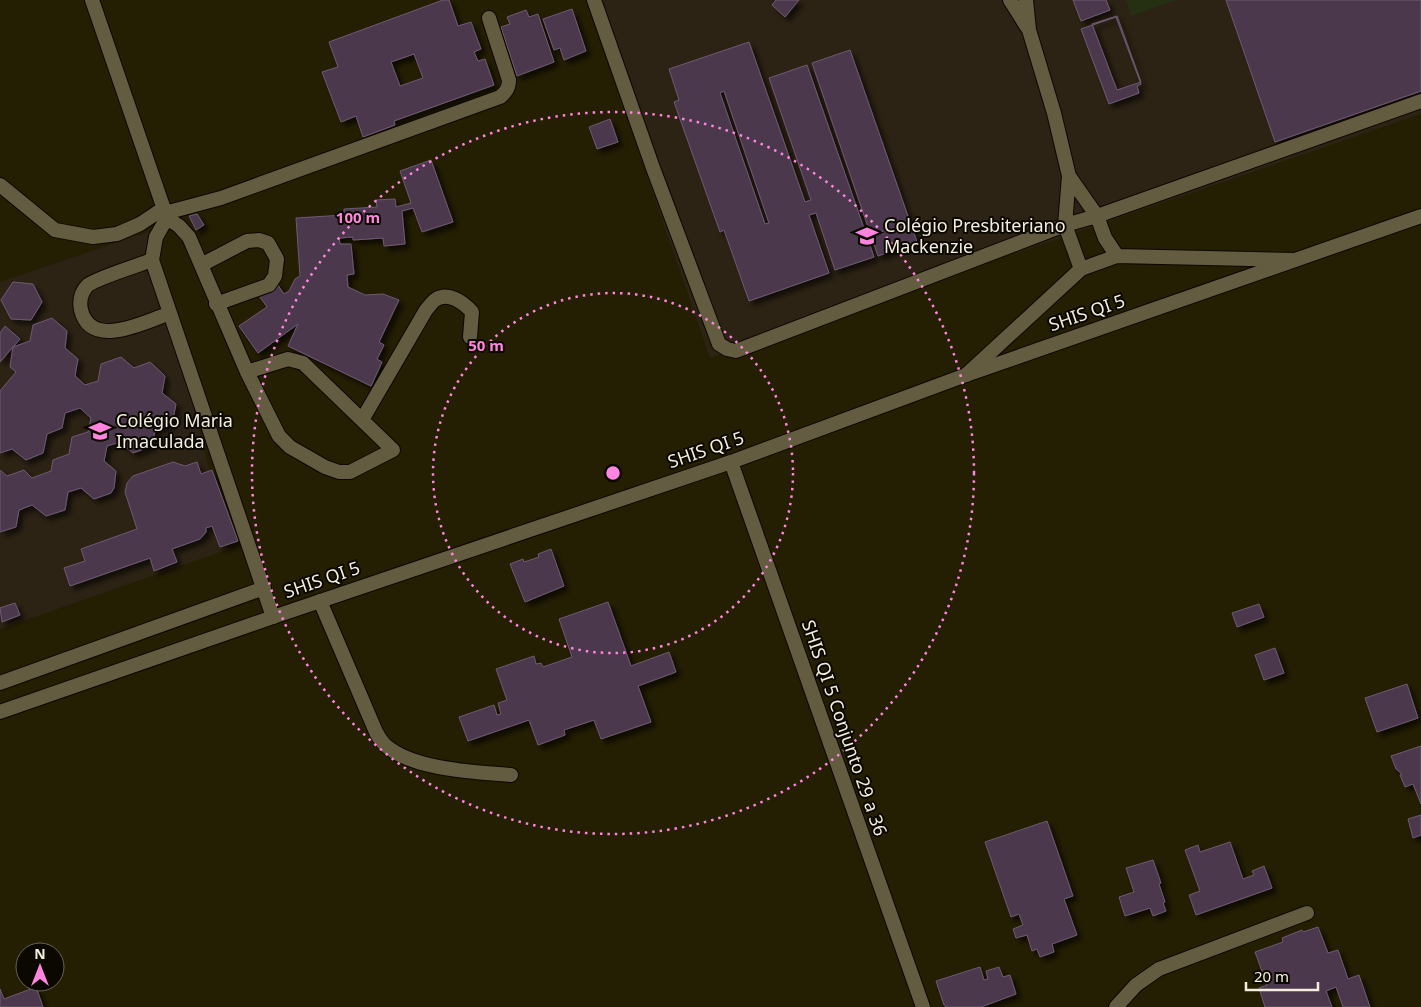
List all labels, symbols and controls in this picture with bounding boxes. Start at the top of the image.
text: 100 m [336,207,380,227]
place label: Colégio Presbiteriano Mackenzie [884,213,1066,258]
school or university icon: Colégio Presbiteriano Mackenzie [854,223,880,249]
street label: SHIS QI 5 [1045,288,1128,336]
text: 50 m [468,335,504,355]
place label: Colégio Maria Imaculada [116,408,233,453]
school or university icon: Colégio Maria Imaculada [87,418,113,444]
street label: SHIS QI 5 [664,425,747,473]
centre of rings [604,464,622,482]
street label: SHIS QI 5 [280,555,363,603]
street label: SHIS QI 5 Conjunto 29 a 36 [797,617,893,839]
north arrow [15,942,65,992]
text: N [34,944,46,963]
scale bar [1246,960,1318,992]
text: 20 m [1254,966,1289,986]

